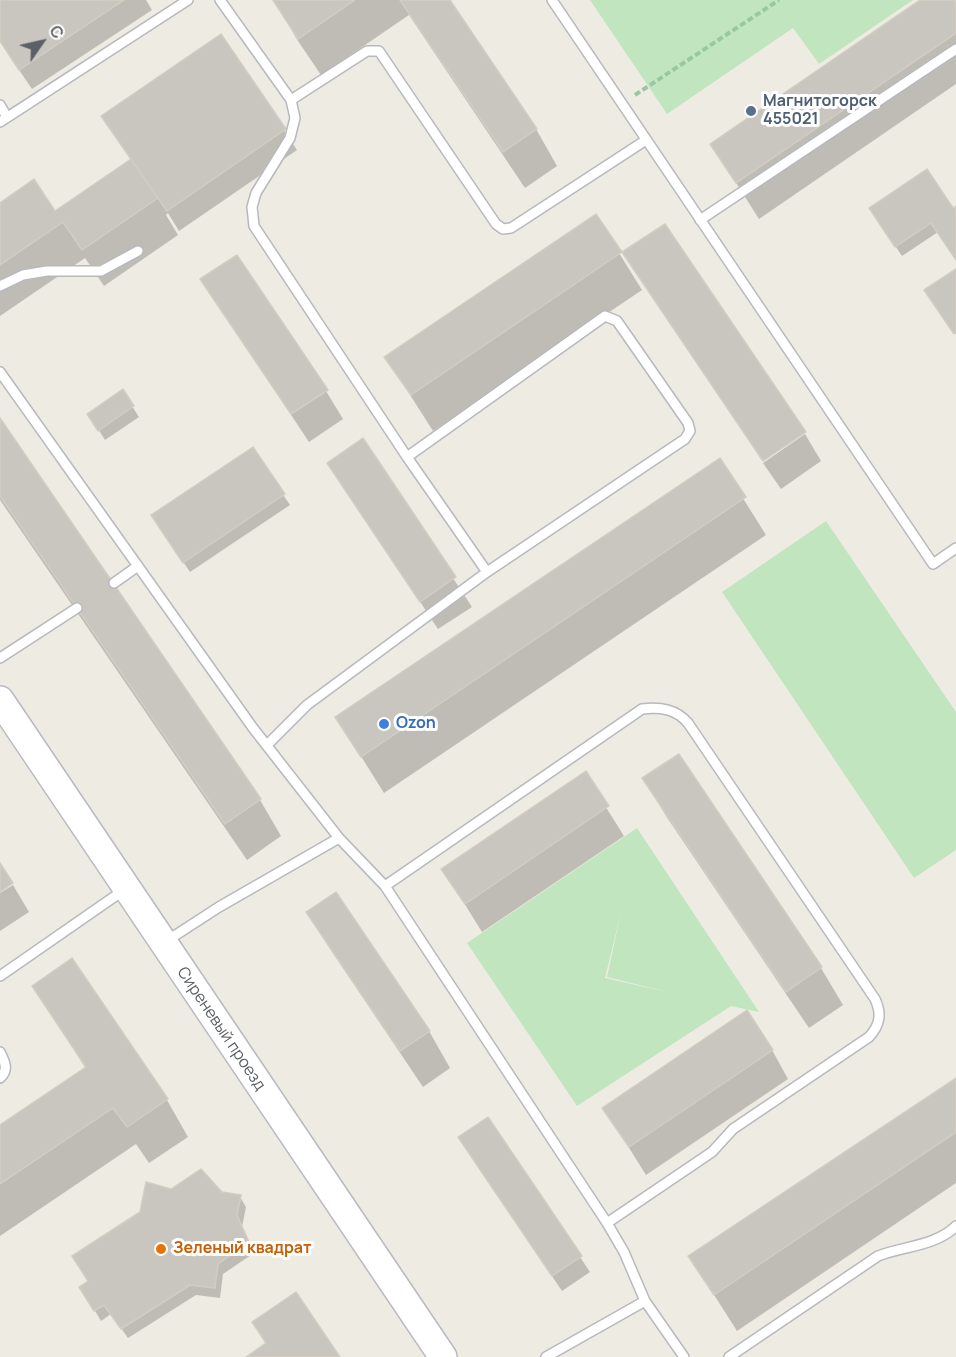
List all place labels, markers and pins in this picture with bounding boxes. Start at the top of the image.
place label: Магнитогорск 455021 [763,92,877,130]
marker: Магнитогорск 455021 [744,104,758,118]
place label: Ozon [396,714,436,734]
marker: Ozon [377,717,391,731]
place label: Зеленый квадрат [173,1239,312,1259]
marker: Зеленый квадрат [154,1242,168,1256]

